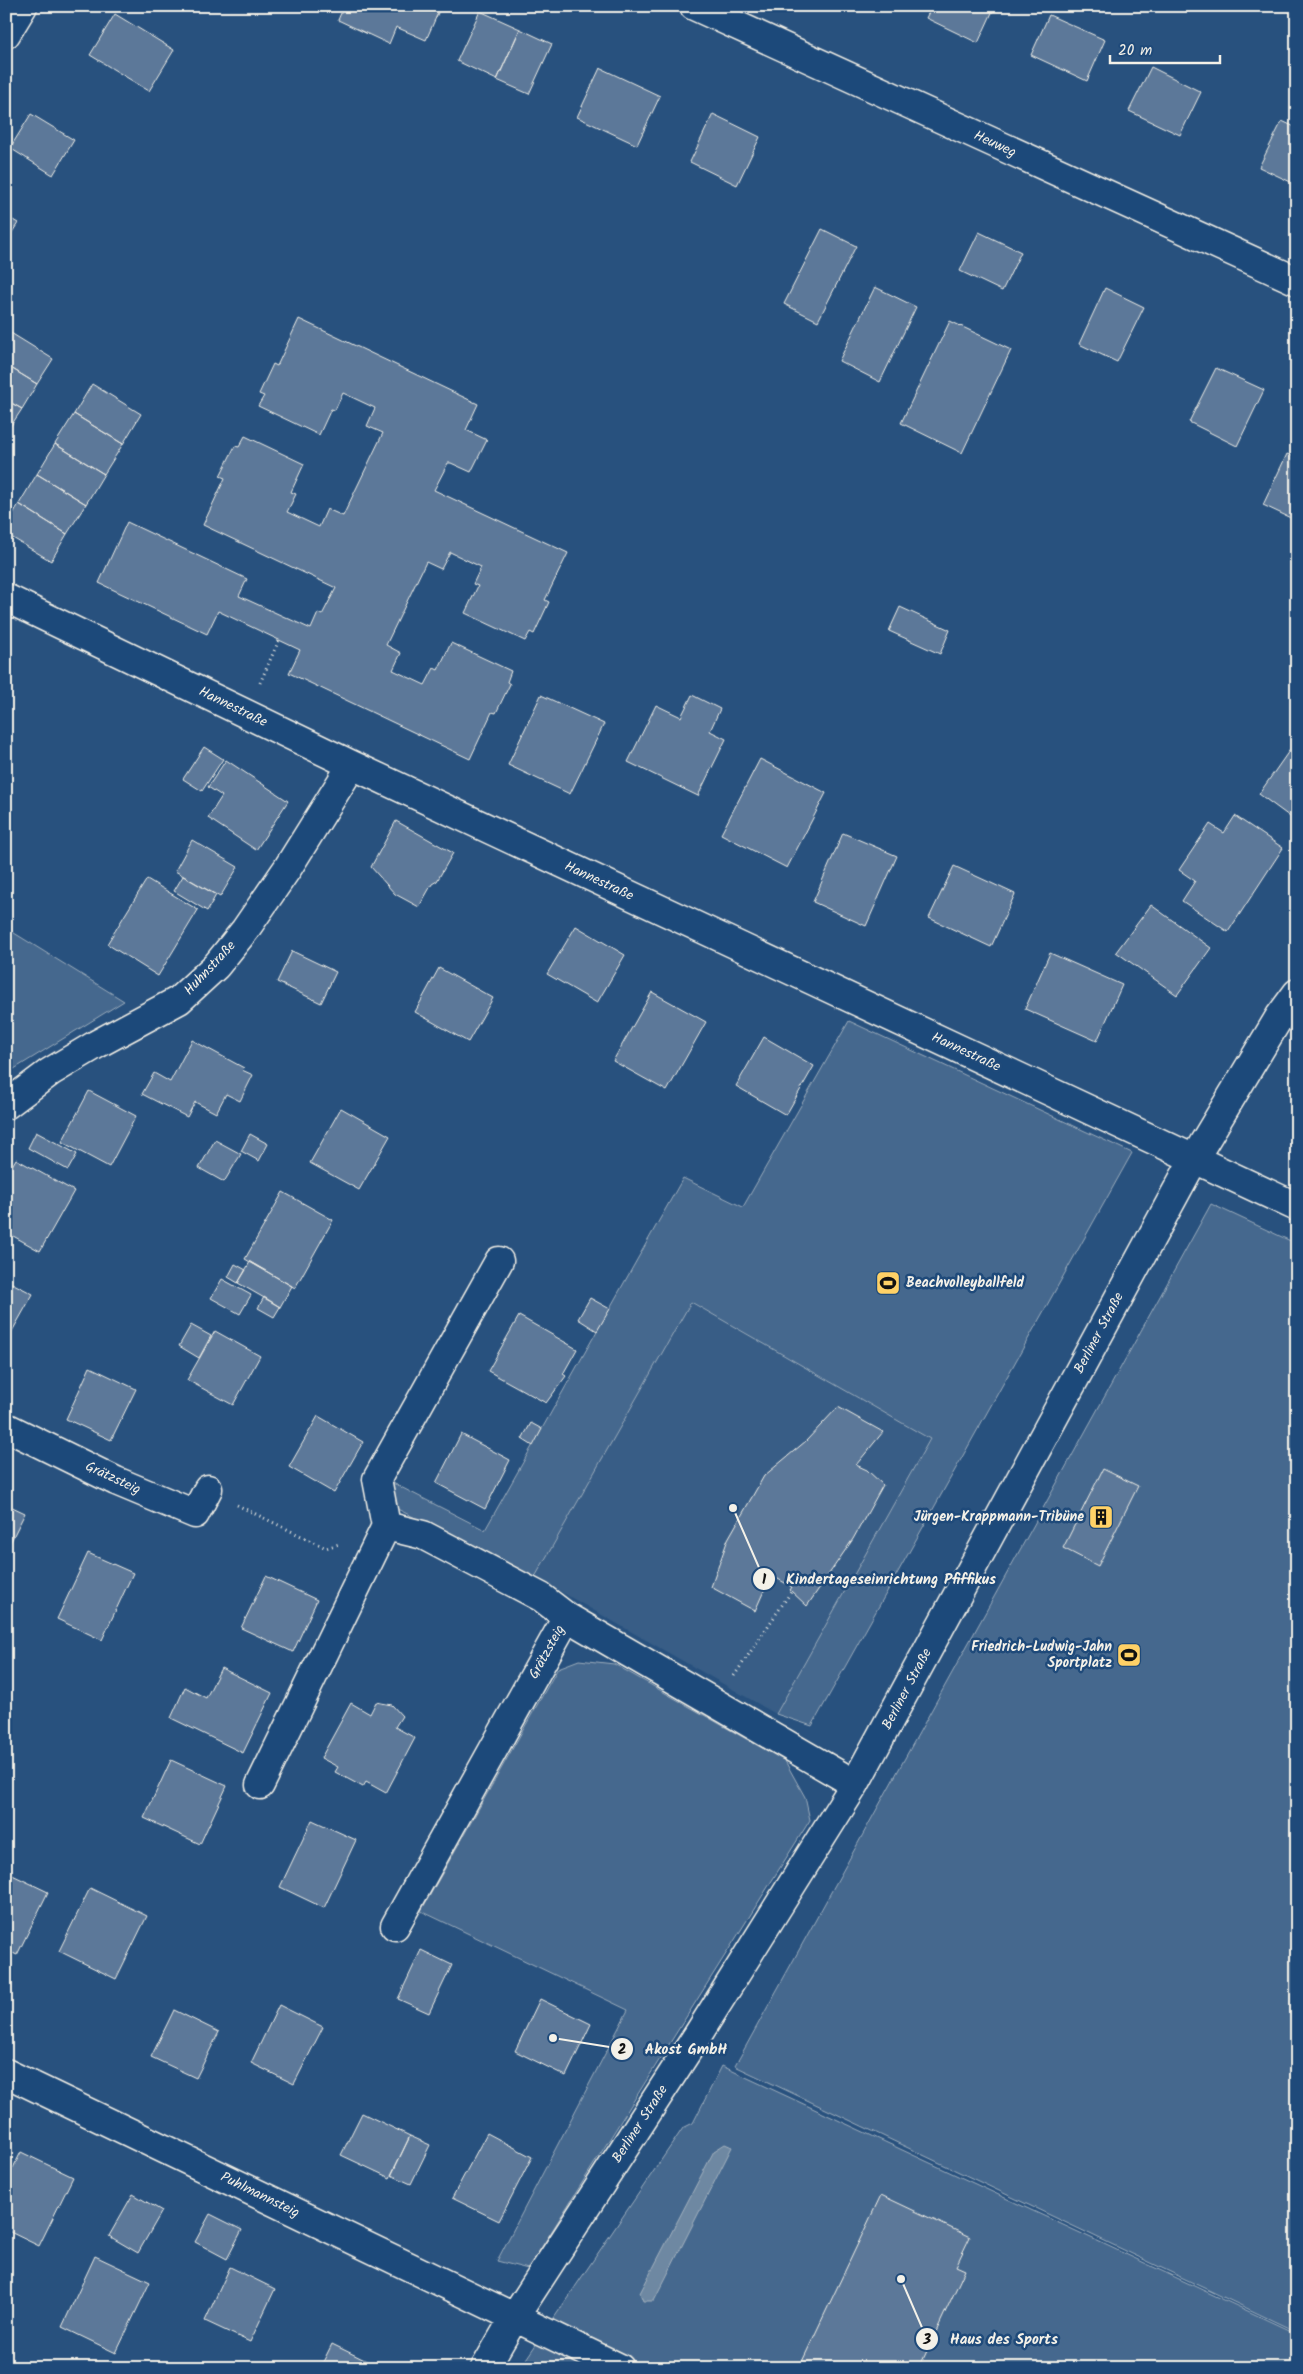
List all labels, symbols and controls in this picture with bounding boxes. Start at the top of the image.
scale bar [1110,32,1220,64]
text: 20 m [1118,39,1152,63]
street label: Heuweg [970,125,1020,163]
street label: Hannestraße [195,681,272,733]
street label: Hannestraße [561,855,638,907]
street label: Huhnstraße [179,935,242,1000]
street label: Hannestraße [928,1026,1005,1078]
sports icon: Beachvolleyballfeld [875,1270,901,1296]
place label: Beachvolleyballfeld [906,1272,1024,1294]
street label: Berliner Straße [1068,1288,1130,1378]
street label: Grätzsteig [82,1456,144,1500]
building icon: Jürgen-Krappmann-Tribüne [1088,1504,1114,1530]
place label: Jürgen-Krappmann-Tribüne [914,1506,1084,1528]
callout: Kindertageseinrichtung Pfiffikus [751,1564,1006,1594]
text: 1 [762,1568,767,1592]
text: Kindertageseinrichtung Pfiffikus [786,1568,996,1592]
street label: Grätzsteig [523,1621,571,1683]
place label: Friedrich-Ludwig-Jahn Sportplatz [971,1636,1112,1674]
sports icon: Friedrich-Ludwig-Jahn Sportplatz [1116,1642,1142,1668]
street label: Berliner Straße [876,1644,938,1734]
callout: Akost GmbH [609,2034,737,2064]
text: 2 [618,2038,627,2062]
text: Akost GmbH [645,2038,728,2062]
street label: Berliner Straße [606,2080,674,2167]
street label: Puhlmannsteig [217,2166,303,2224]
callout: Haus des Sports [915,2324,1068,2354]
text: 3 [922,2328,931,2352]
text: Haus des Sports [950,2328,1058,2352]

